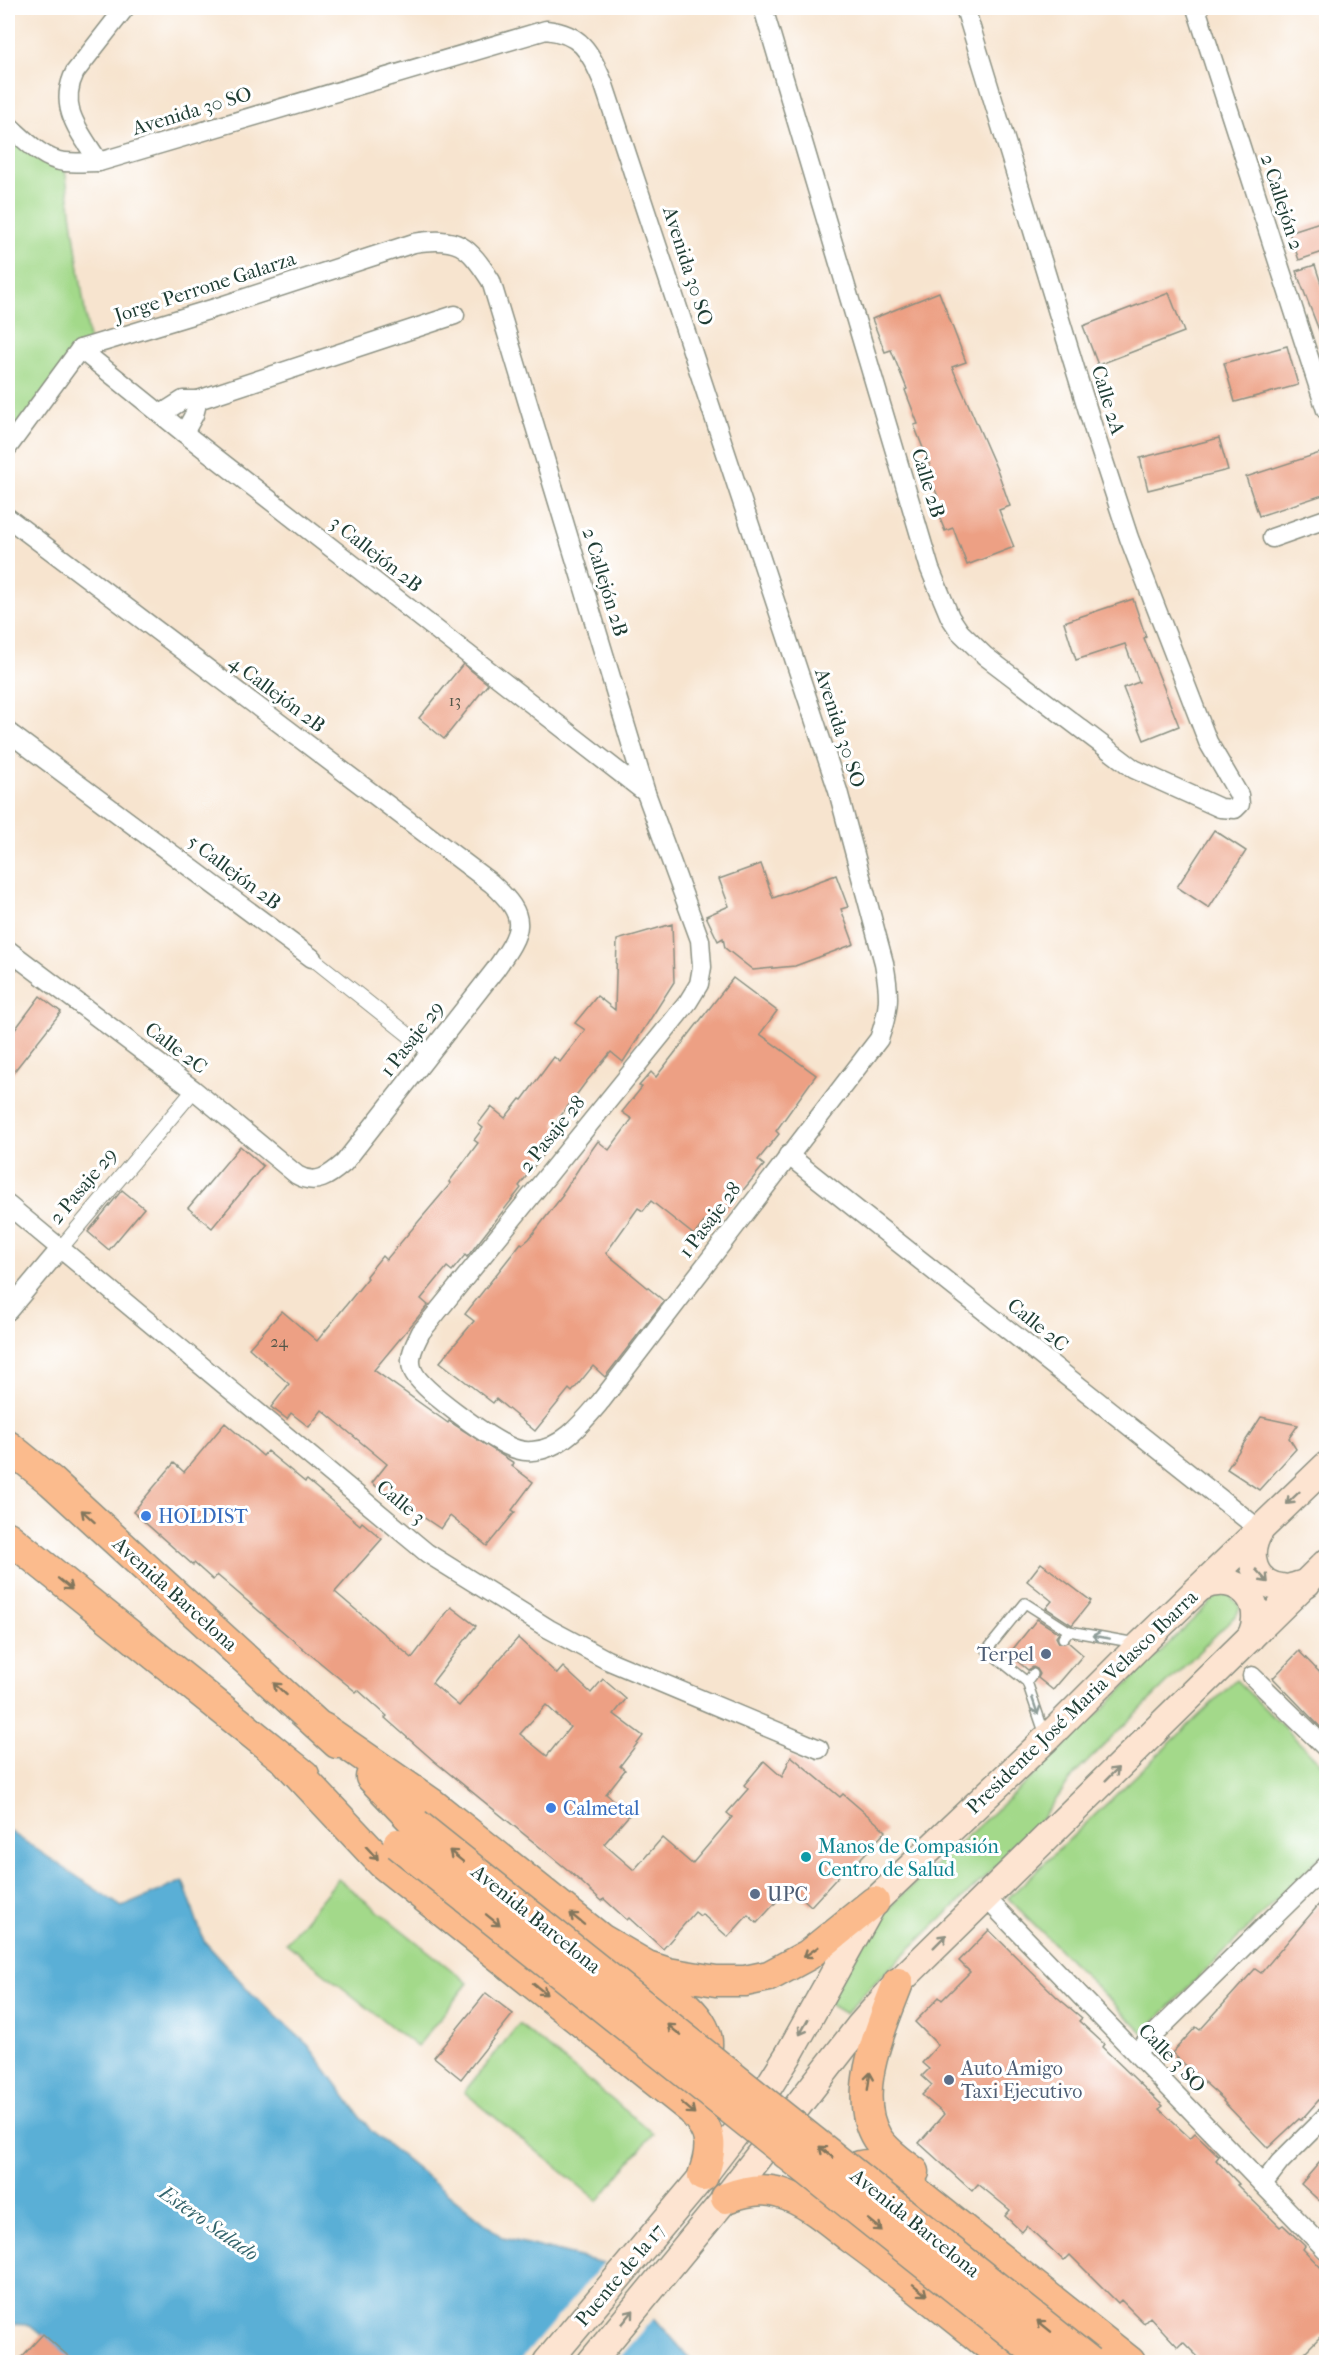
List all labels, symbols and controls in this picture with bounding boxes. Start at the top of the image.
street label: Avenida 30 SO [129,82,254,140]
street label: 2 Callejón 2 [1256,151,1308,253]
street label: Avenida 30 SO [658,203,718,328]
street label: Jorge Perrone Galarza [110,247,299,328]
street label: Calle 2A [1087,363,1130,438]
street label: Calle 2B [907,446,949,520]
street label: 3 Callejón 2B [325,511,427,597]
street label: 2 Callejón 2B [578,525,632,639]
street label: 4 Callejón 2B [225,651,329,737]
street label: Avenida 30 SO [810,665,870,790]
house number: 13 [449,691,461,710]
street label: 5 Callejón 2B [183,830,285,914]
street label: 1 Pasaje 29 [375,997,449,1081]
street label: Calle 2C [141,1017,211,1079]
street label: 2 Pasaje 28 [514,1091,590,1177]
street label: 2 Pasaje 29 [45,1143,121,1229]
street label: 1 Pasaje 28 [674,1178,746,1262]
street label: Calle 2C [1003,1294,1073,1356]
house number: 24 [270,1332,288,1351]
street label: Calle 3 [372,1475,430,1529]
one-way arrow [1286,1491,1301,1505]
place label: HOLDIST [158,1505,248,1528]
one-way arrow [81,1509,96,1523]
marker: HOLDIST [139,1509,153,1523]
street label: Avenida Barcelona [107,1531,242,1656]
one-way arrow [1255,1568,1269,1583]
one-way arrow [57,1577,72,1591]
street label: Presidente José Maria Velasco Ibarra [962,1585,1203,1819]
one-way arrow [1091,1631,1111,1642]
place label: Terpel [977,1643,1034,1666]
marker: Terpel [1039,1647,1053,1661]
one-way arrow [272,1682,287,1696]
one-way arrow [1030,1696,1041,1715]
one-way arrow [1104,1767,1119,1782]
place label: Calmetal [563,1797,640,1820]
marker: Calmetal [544,1801,558,1815]
place label: Manos de Compasión Centro de Salud [818,1835,999,1881]
one-way arrow [365,1845,380,1860]
one-way arrow [448,1849,464,1862]
marker: Manos de Compasión Centro de Salud [799,1850,813,1864]
street label: Avenida Barcelona [466,1859,606,1979]
place label: UPC [767,1883,808,1906]
marker: UPC [748,1887,762,1901]
one-way arrow [485,1913,501,1926]
one-way arrow [569,1913,585,1926]
one-way arrow [932,1934,947,1949]
one-way arrow [804,1946,820,1958]
one-way arrow [532,1982,547,1996]
one-way arrow [798,2018,810,2035]
street label: Calle 3 SO [1134,2019,1210,2097]
one-way arrow [667,2023,682,2037]
place label: Auto Amigo Taxi Ejecutivo [960,2057,1082,2103]
one-way arrow [863,2072,874,2091]
marker: Auto Amigo Taxi Ejecutivo [942,2073,956,2087]
one-way arrow [680,2101,695,2115]
one-way arrow [819,2145,835,2158]
street label: Avenida Barcelona [845,2163,985,2283]
water label: Estero Salado [153,2179,263,2266]
one-way arrow [867,2218,883,2231]
street label: Puente de la 17 [570,2219,670,2331]
one-way arrow [912,2284,928,2297]
one-way arrow [621,2309,634,2325]
one-way arrow [1037,2320,1053,2333]

